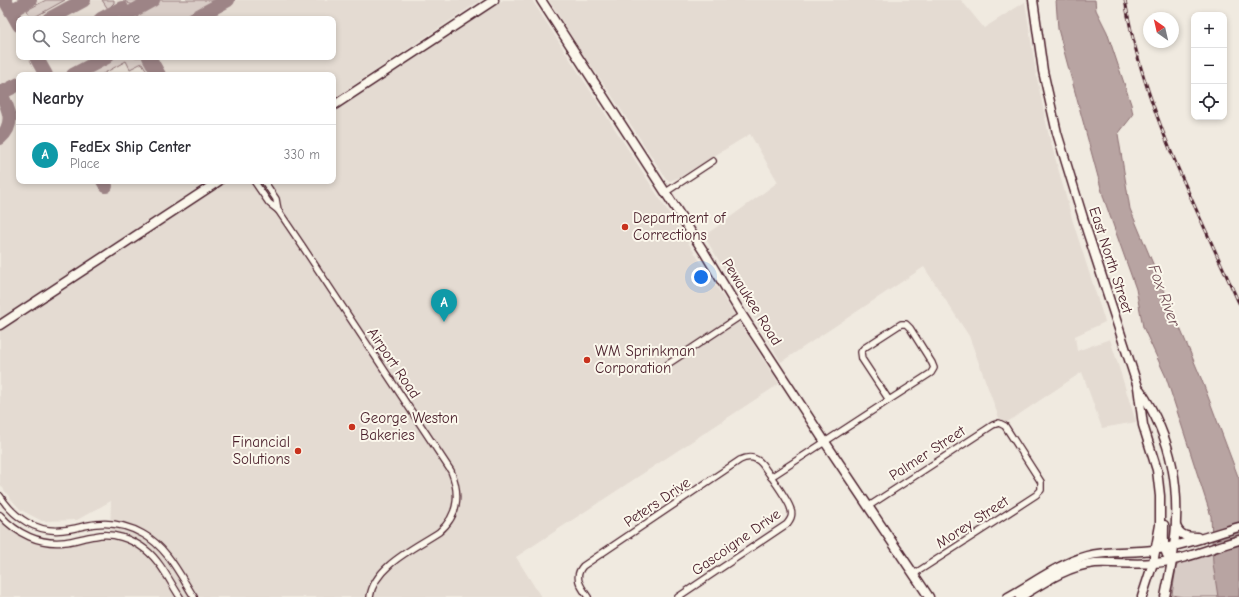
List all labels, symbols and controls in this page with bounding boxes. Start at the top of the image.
north arrow [1143,12,1179,48]
map controls [1191,12,1227,120]
button: + [1191,12,1227,48]
search box [16,16,336,60]
icon: search [30,27,52,49]
text: Search here [62,29,140,47]
button: − [1191,48,1227,84]
button: locate [1191,84,1227,120]
text: Nearby [32,89,83,108]
text: FedEx Ship Center [70,138,191,156]
text: A [41,147,49,162]
text: 330 m [284,147,320,162]
text: Place [70,156,100,171]
street label: East North Street [1085,204,1137,316]
place label: Department of Corrections [633,209,726,244]
marker: Department of Corrections [620,222,630,232]
street label: Pewaukee Road [718,255,786,349]
water label: Fox River [1145,262,1184,329]
your location [691,267,711,287]
pin: A [431,289,457,322]
street label: Airport Road [364,324,424,402]
place label: WM Sprinkman Corporation [595,342,695,377]
marker: WM Sprinkman Corporation [582,355,592,365]
place label: George Weston Bakeries [360,409,458,444]
street label: Palmer Street [886,421,969,484]
marker: George Weston Bakeries [347,422,357,432]
place label: Financial Solutions [232,433,290,468]
marker: Financial Solutions [293,446,303,456]
street label: Peters Drive [620,473,694,531]
street label: Morey Street [932,491,1012,552]
street label: Gascoigne Drive [688,504,784,579]

